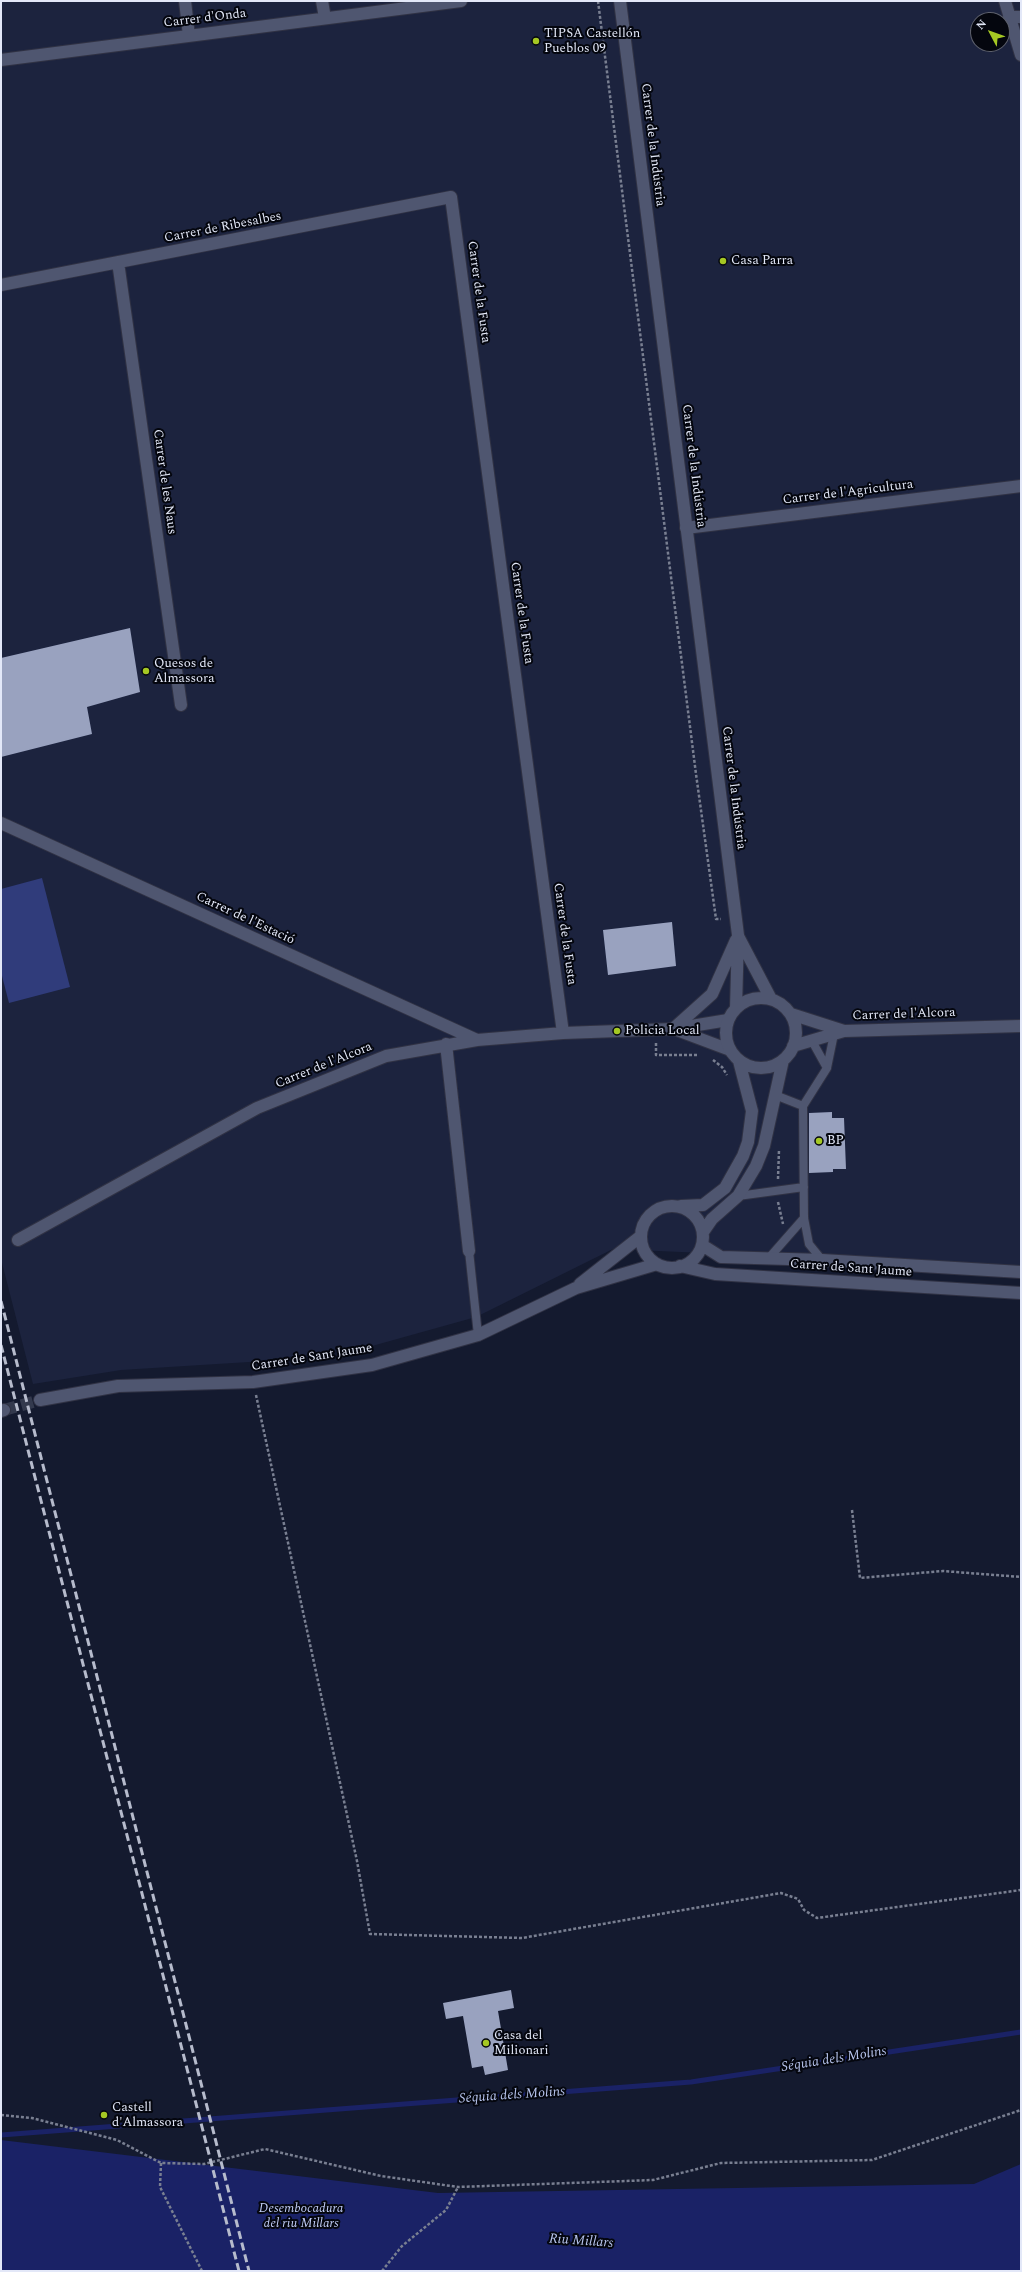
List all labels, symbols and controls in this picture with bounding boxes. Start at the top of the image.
street label: Carrer d'Onda [163,6,247,32]
north arrow [970,12,1010,52]
text: N [972,15,991,33]
place label: TIPSA Castellón Pueblos 09 [544,26,640,57]
marker: TIPSA Castellón Pueblos 09 [531,36,541,46]
street label: Carrer de la Indústria [637,82,667,208]
street label: Carrer de Ribesalbes [163,209,283,247]
street label: Carrer de la Fusta [463,240,493,344]
place label: Casa Parra [731,253,793,269]
marker: Casa Parra [718,256,728,266]
street label: Carrer de la Indústria [678,403,708,529]
street label: Carrer de les Naus [149,428,179,536]
street label: Carrer de l'Agricultura [782,477,914,509]
street label: Carrer de la Fusta [506,561,536,665]
place label: Quesos de Almassora [154,656,215,687]
marker: Quesos de Almassora [141,666,151,676]
street label: Carrer de la Indústria [718,725,748,851]
street label: Carrer de la Fusta [549,882,579,986]
street label: Carrer de l'Estació [193,889,297,949]
street label: Carrer de l'Alcora [852,1005,956,1025]
place label: Policia Local [625,1023,699,1039]
marker: Policia Local [612,1026,622,1036]
street label: Carrer de l'Alcora [273,1039,375,1093]
place label: BP [827,1133,844,1149]
marker: BP [814,1136,824,1146]
street label: Carrer de Sant Jaume [789,1257,913,1281]
street label: Carrer de Sant Jaume [250,1341,374,1375]
place label: Casa del Milionari [494,2028,549,2059]
marker: Casa del Milionari [481,2038,491,2048]
water label: Séquia dels Molins [780,2043,888,2077]
water label: Séquia dels Molins [458,2084,566,2108]
place label: Castell d'Almassora [112,2100,183,2131]
marker: Castell d'Almassora [99,2110,109,2120]
park label: Desembocadura del riu Millars [259,2201,343,2232]
water label: Riu Millars [548,2231,614,2253]

